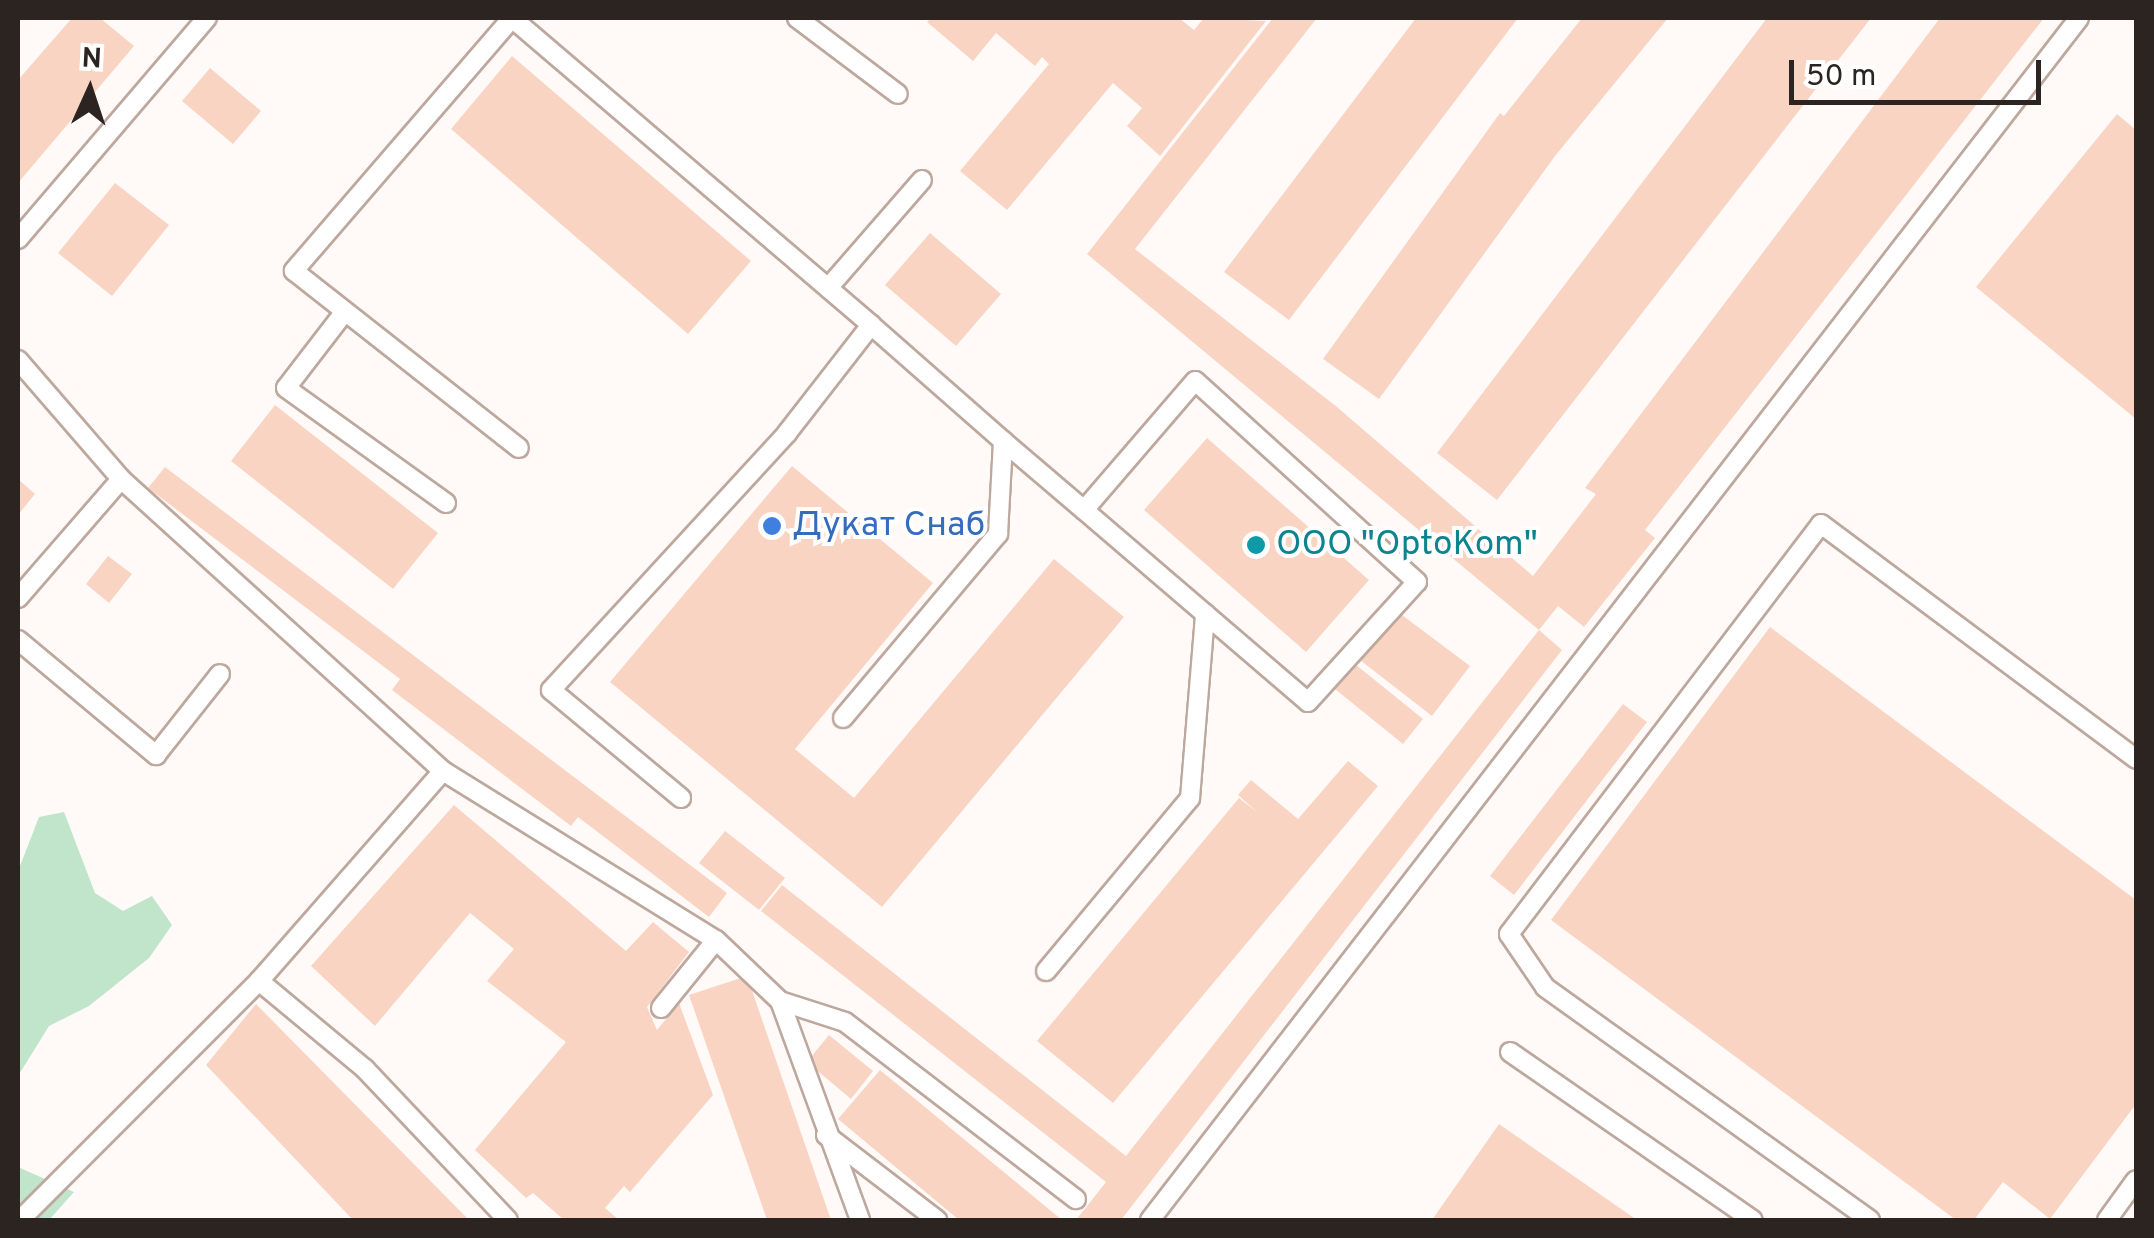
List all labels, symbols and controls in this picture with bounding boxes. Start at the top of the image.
north arrow [40,40,140,140]
scale bar [1794,40,2046,102]
text: N [81,42,103,79]
text: 50 m [1806,59,1876,96]
place label: Дукат Снаб [792,505,985,547]
marker: Дукат Снаб [761,515,783,537]
place label: OOO "OptoKom" [1276,524,1538,566]
marker: OOO "OptoKom" [1245,534,1267,556]

